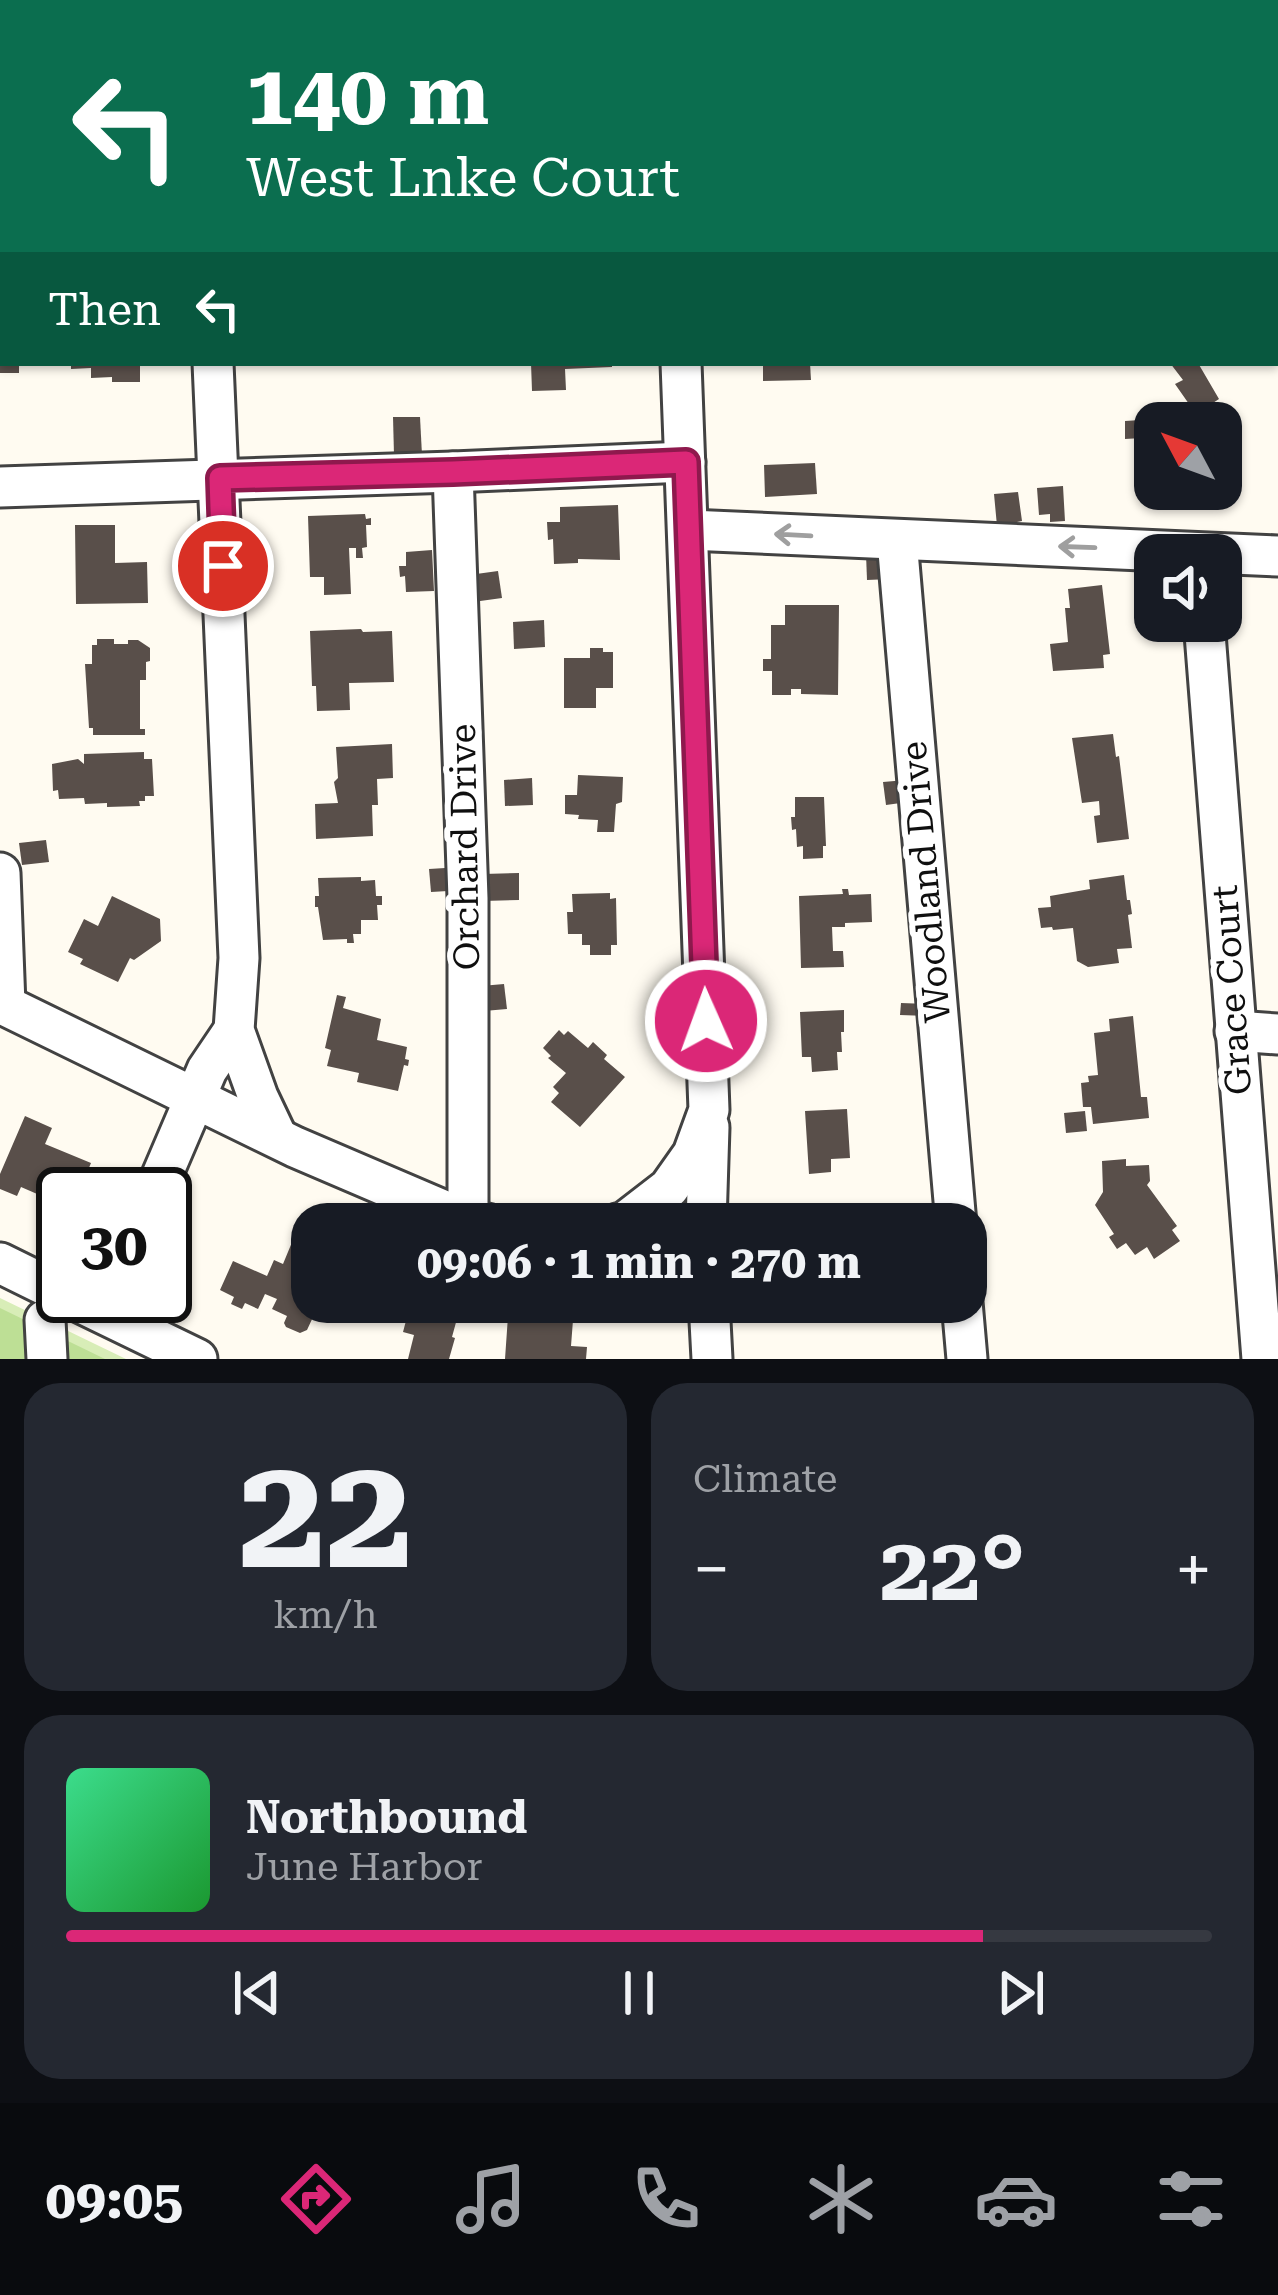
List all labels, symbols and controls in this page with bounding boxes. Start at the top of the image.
text: 140 m [246,46,489,144]
icon: left [48,48,204,204]
text: West Lnke Court [246,146,680,209]
icon: left [185,276,251,342]
text: Then [48,283,161,336]
north arrow [1134,402,1242,510]
map controls [1134,402,1242,642]
pin [172,515,274,617]
one-way arrow [774,523,813,546]
icon: arrive [190,533,256,599]
button: sound [1134,534,1242,642]
one-way arrow [1058,535,1097,558]
street label: Orchard Drive [442,723,488,971]
street label: Woodland Drive [893,740,959,1024]
street label: Grace Court [1204,884,1260,1096]
position arrow [643,958,769,1084]
speed limit sign: 30 [36,1167,192,1323]
text: 09:06 · 1 min · 270 m [417,1236,861,1289]
text: 22 [238,1422,413,1605]
text: Climate [693,1456,837,1502]
text: 22° [880,1517,1025,1622]
text: − [693,1531,730,1608]
text: + [1175,1531,1212,1608]
text: km/h [273,1592,378,1638]
text: Northbound [246,1791,527,1844]
text: June Harbor [246,1844,483,1890]
icon: previous [224,1960,290,2026]
icon: pause [606,1960,672,2026]
icon: next [988,1960,1054,2026]
icon: directions [274,2157,358,2241]
icon: music [449,2157,533,2241]
icon: phone [624,2157,708,2241]
icon: climate [799,2157,883,2241]
icon: car [974,2157,1058,2241]
icon: filters [1149,2157,1233,2241]
text: 09:05 [45,2168,183,2231]

